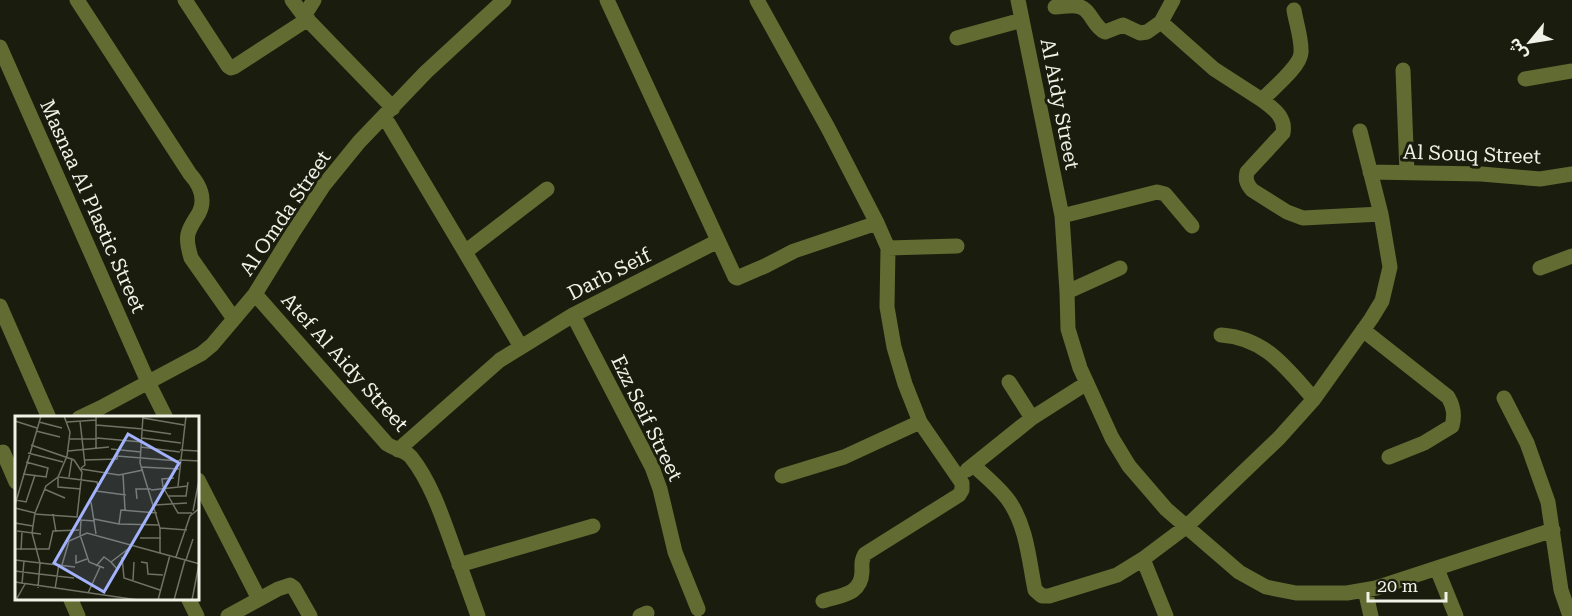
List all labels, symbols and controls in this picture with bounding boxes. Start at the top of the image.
north arrow [1500,12,1560,72]
text: ش [1504,35,1531,63]
street label: Al Aidy Street [1036,36,1085,172]
street label: Masnaa Al Plastic Street [35,96,151,317]
street label: Al Souq Street [1403,140,1542,168]
street label: Al Omda Street [234,145,336,280]
street label: Darb Seif [563,242,656,305]
street label: Atef Al Aidy Street [277,288,414,436]
street label: Ezz Seif Street [606,351,688,485]
inset map [15,416,200,601]
scale bar [1368,565,1446,603]
text: 20 m [1377,575,1418,596]

